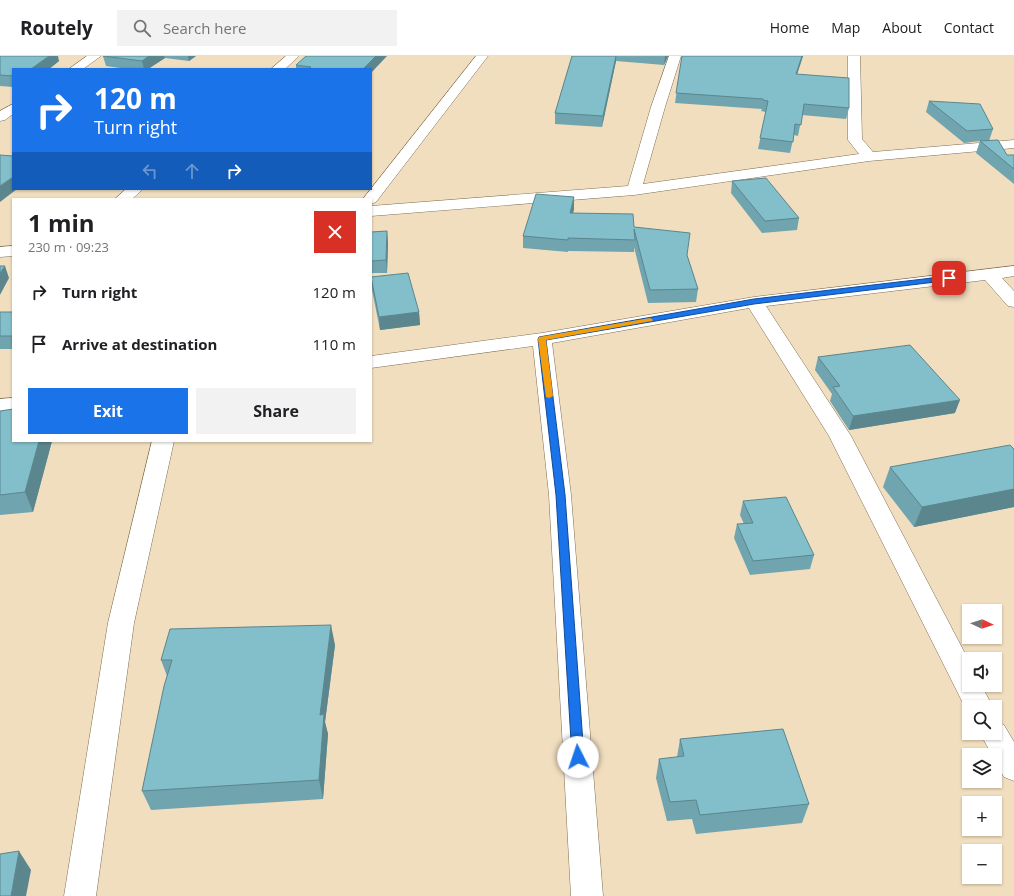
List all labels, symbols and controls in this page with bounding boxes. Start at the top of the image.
search box [117,10,397,46]
text: Routely [20,15,93,41]
icon: search [131,17,153,39]
text: Search here [163,18,246,38]
text: Home [770,18,809,37]
text: Map [831,18,860,37]
text: About [882,18,922,37]
text: Contact [944,18,994,37]
text: 120 m [94,79,177,117]
icon: right [28,84,80,136]
text: Turn right [94,115,177,139]
icon: left [139,160,161,182]
icon: ahead [181,160,203,182]
icon: right [223,160,245,182]
text: 1 min [28,206,95,239]
button: close [314,211,356,253]
text: 230 m · 09:23 [28,238,109,256]
pin [932,261,966,295]
icon: arrive [938,267,960,289]
icon: right [28,281,50,303]
text: Turn right [62,282,137,302]
text: 120 m [312,282,356,302]
icon: arrive [28,333,50,355]
text: Arrive at destination [62,334,217,354]
text: 110 m [312,334,356,354]
button: Exit [28,388,188,434]
button: Share [196,388,356,434]
north arrow [962,604,1002,644]
map controls [962,604,1002,884]
button: sound [962,652,1002,692]
button: search [962,700,1002,740]
position arrow [557,736,599,778]
button: layers [962,748,1002,788]
button: + [962,796,1002,836]
button: − [962,844,1002,884]

